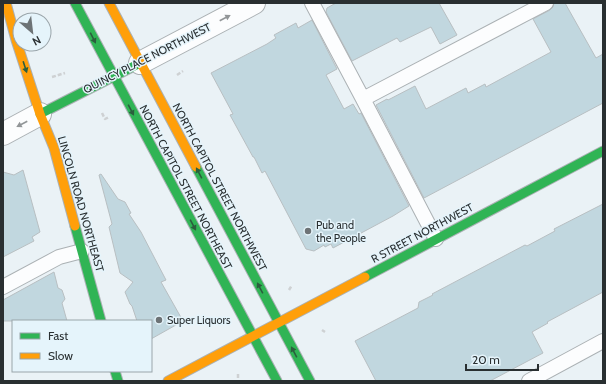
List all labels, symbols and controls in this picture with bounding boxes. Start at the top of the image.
north arrow [12,12,52,52]
one-way arrow [219,15,230,22]
street label: QUINCY PLACE NORTHWEST [81,20,213,96]
one-way arrow [90,32,96,43]
text: N [30,33,43,49]
one-way arrow [22,62,28,74]
street label: NORTH CAPITOL STREET NORTHWEST [170,101,270,273]
street label: NORTH CAPITOL STREET NORTHEAST [137,102,236,272]
one-way arrow [128,105,134,116]
one-way arrow [16,121,28,127]
street label: LINCOLN ROAD NORTHEAST [55,134,107,274]
one-way arrow [196,167,202,179]
street label: R STREET NORTHWEST [369,200,476,266]
place label: Pub and the People [316,218,366,245]
one-way arrow [190,219,196,231]
marker: Pub and the People [303,226,313,236]
one-way arrow [257,282,263,294]
place label: Super Liquors [167,313,231,327]
marker: Super Liquors [154,315,164,325]
legend [12,320,152,372]
text: Fast [48,328,68,343]
one-way arrow [291,346,297,357]
scale bar [466,346,538,372]
text: Slow [48,348,73,363]
text: 20 m [472,352,500,367]

